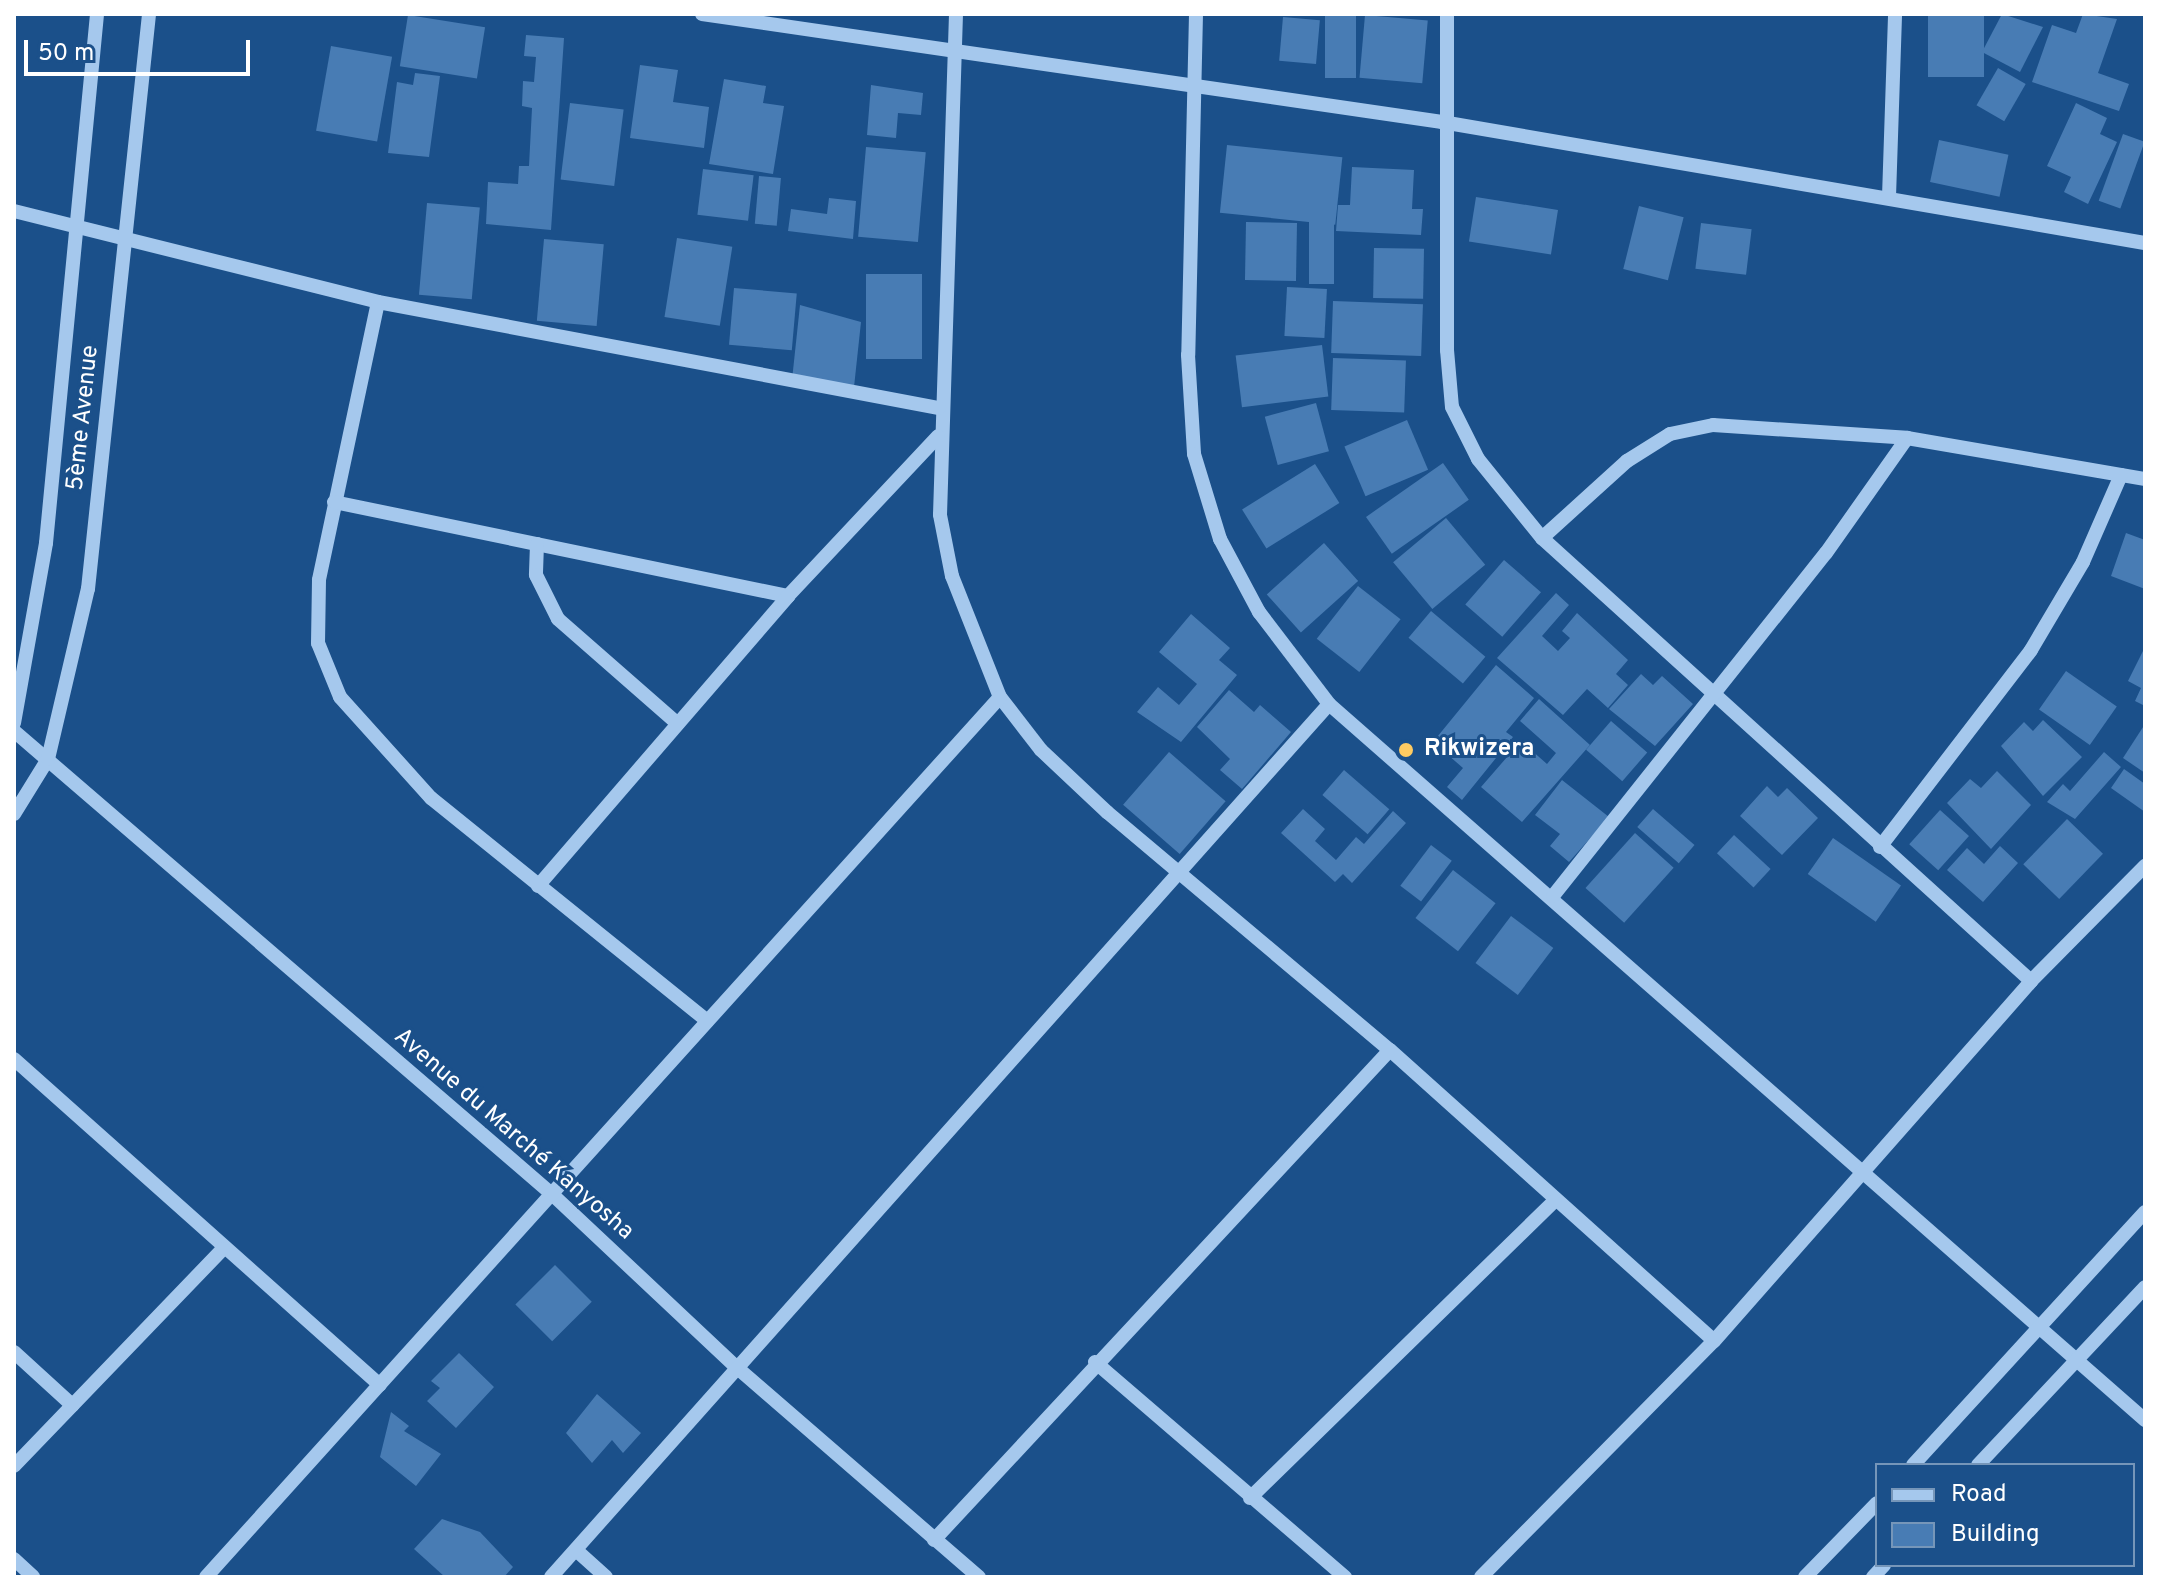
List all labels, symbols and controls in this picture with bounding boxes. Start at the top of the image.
scale bar [28,24,254,74]
text: 50 m [38,39,94,69]
street label: 5ème Avenue [62,343,106,493]
place label: Rikwizera [1424,736,1534,764]
marker: Rikwizera [1395,739,1417,761]
street label: Avenue du Marché Kanyosha [387,1023,639,1247]
legend [1875,1463,2135,1567]
text: Road [1951,1480,2007,1510]
text: Building [1951,1520,2040,1550]

